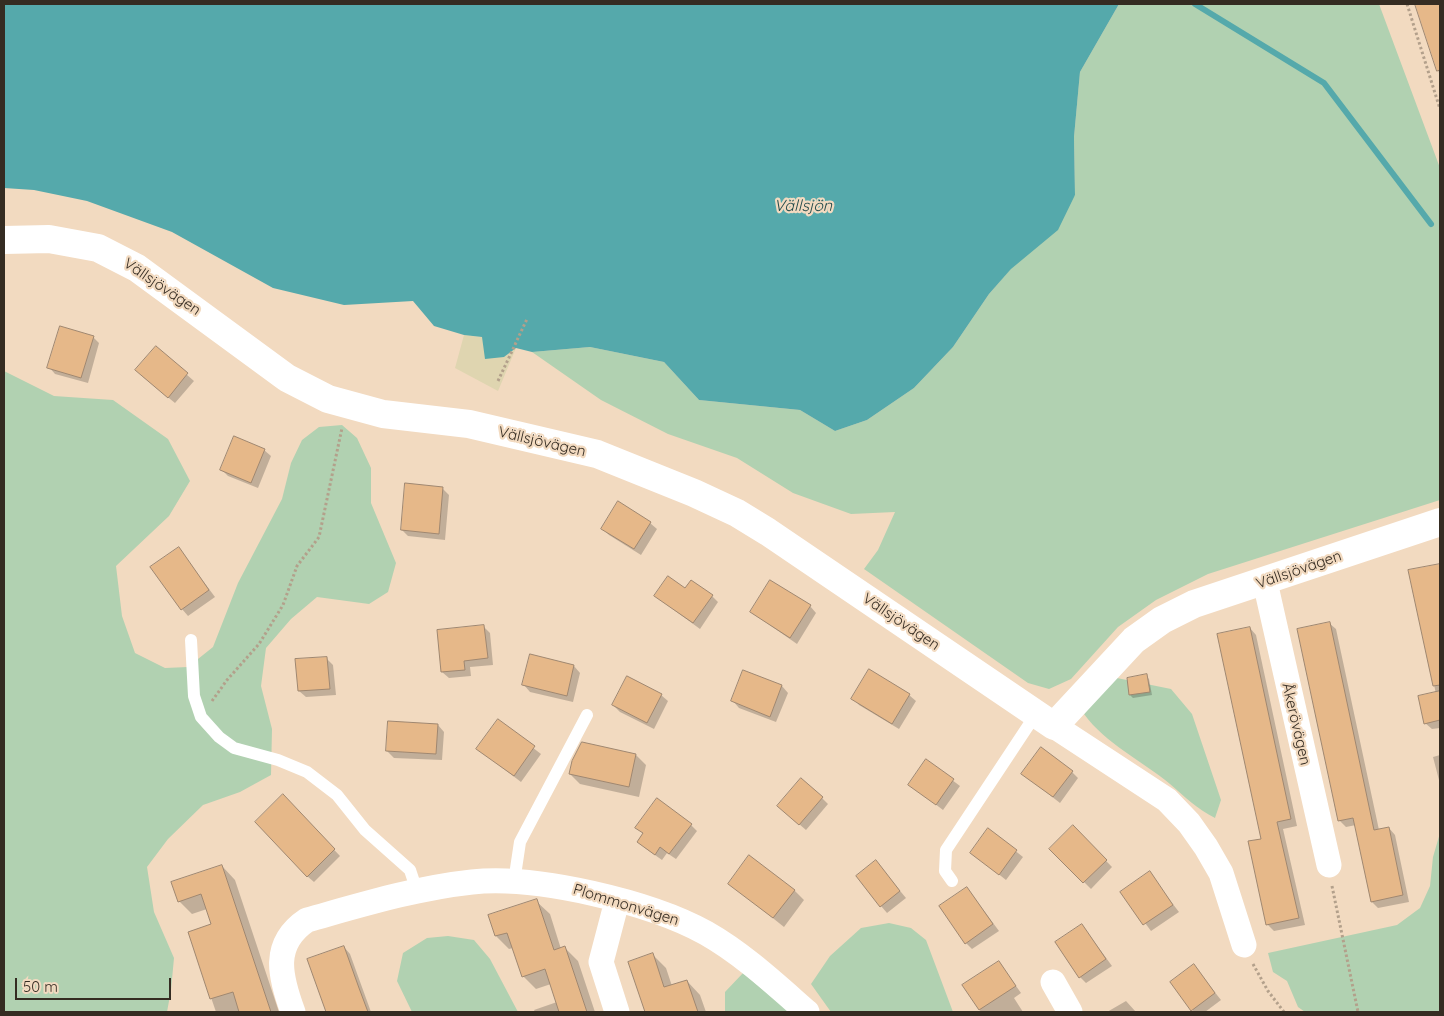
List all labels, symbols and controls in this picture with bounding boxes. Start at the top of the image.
water label: Vällsjön [774,196,832,216]
street label: Vällsjövägen [120,255,204,319]
street label: Vällsjövägen [497,423,587,461]
street label: Vällsjövägen [1254,547,1344,593]
street label: Vällsjövägen [859,590,943,654]
street label: Åkerövägen [1278,681,1314,767]
street label: Plommonvägen [571,880,681,930]
scale bar [18,968,174,1000]
text: 50 m [23,977,58,996]

